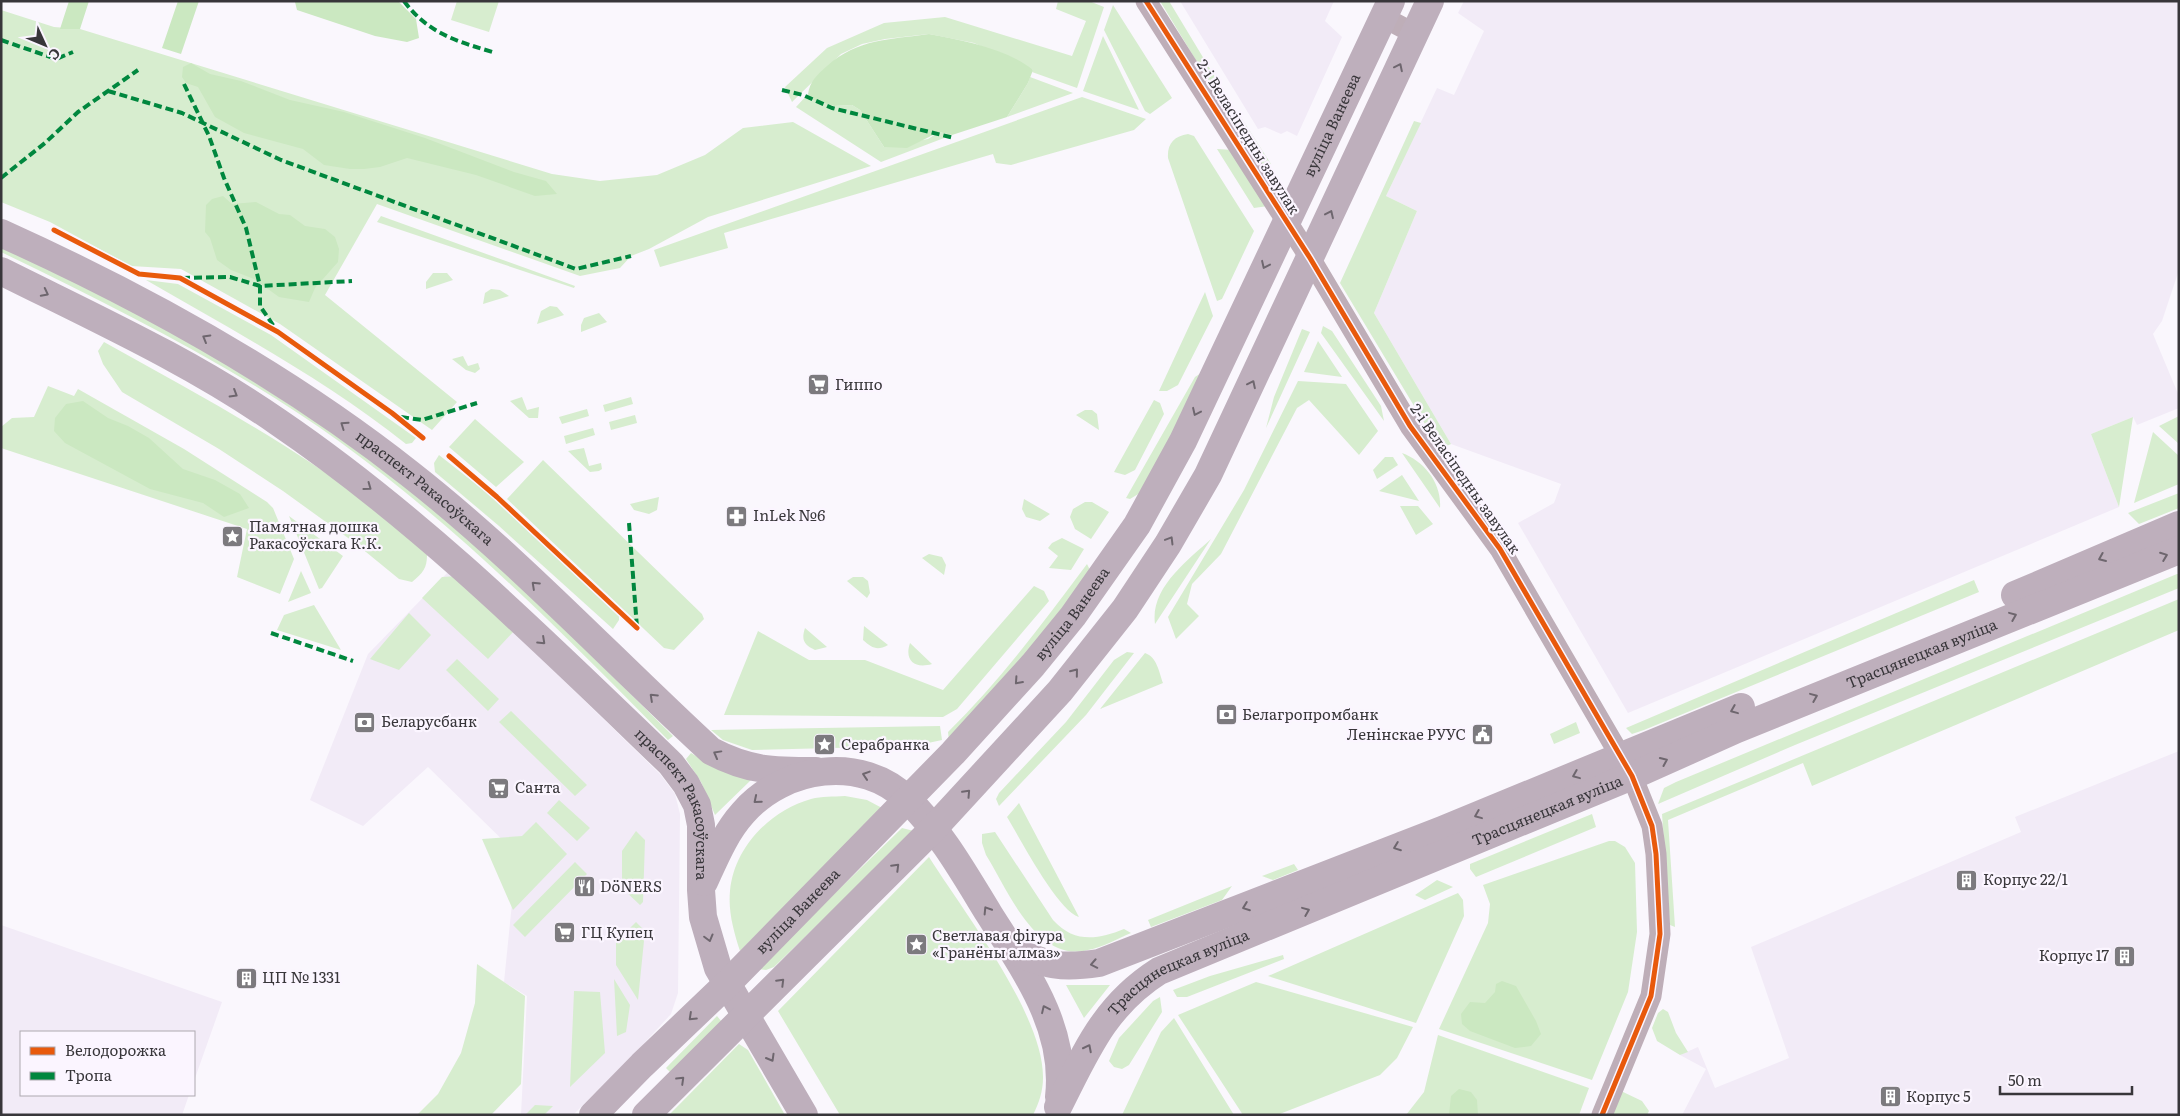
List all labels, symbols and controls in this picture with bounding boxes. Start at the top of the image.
north arrow [20,20,70,70]
text: С [44,44,66,65]
street label: 2-і Веласіпедны завулак [1192,54,1307,218]
one-way arrow [1393,63,1403,72]
street label: вуліца Ванеева [1296,68,1366,180]
one-way arrow [1324,210,1335,219]
one-way arrow [1261,260,1272,269]
one-way arrow [40,287,49,297]
one-way arrow [203,335,212,345]
place label: Гиппо [835,372,883,395]
supermarket icon: Гиппо [807,373,831,397]
one-way arrow [1246,380,1256,389]
one-way arrow [229,388,238,398]
street label: 2-і Веласіпедны завулак [1405,398,1527,558]
one-way arrow [1192,407,1203,416]
one-way arrow [340,422,349,431]
street label: праспект Ракасоўскага [352,424,500,550]
one-way arrow [362,481,372,490]
place label: InLek №6 [753,503,825,526]
pharmacy icon: InLek №6 [725,504,749,528]
place label: Памятная дошка Ракасоўскага К.К. [249,514,382,554]
place icon: Памятная дошка Ракасоўскага К.К. [221,524,245,548]
one-way arrow [1163,537,1173,546]
one-way arrow [2098,552,2107,563]
one-way arrow [2159,552,2168,562]
street label: вуліца Ванеева [1028,561,1115,665]
one-way arrow [531,582,540,591]
street label: Трасцянецкая вуліца [1842,612,2001,694]
one-way arrow [2008,612,2017,622]
one-way arrow [536,635,545,644]
one-way arrow [1069,669,1077,678]
one-way arrow [1015,676,1024,685]
one-way arrow [1809,693,1818,704]
one-way arrow [650,694,659,703]
place label: Белагропромбанк [1242,702,1378,725]
bank icon: Белагропромбанк [1214,703,1238,727]
one-way arrow [1730,704,1739,715]
place label: Беларусбанк [381,709,477,732]
bank icon: Беларусбанк [353,710,377,734]
street label: праспект Ракасоўскага [630,722,714,881]
place label: Ленінскае РУУС [1347,722,1466,745]
public building icon: Ленінскае РУУС [1470,723,1494,747]
place label: Серабранка [841,732,930,755]
place icon: Серабранка [813,733,837,757]
one-way arrow [714,750,723,760]
one-way arrow [1659,757,1668,768]
street label: Трасцянецкая вуліца [1468,768,1626,851]
one-way arrow [1572,769,1581,779]
one-way arrow [862,771,871,781]
place label: Санта [515,775,561,798]
supermarket icon: Санта [487,776,511,800]
one-way arrow [961,790,970,799]
one-way arrow [753,795,762,804]
one-way arrow [1474,808,1483,819]
one-way arrow [1393,841,1402,852]
street label: вуліца Ванеева [749,861,845,959]
one-way arrow [890,863,899,872]
place label: Корпус 22/1 [1983,867,2068,890]
building icon: Корпус 22/1 [1955,868,1979,892]
place label: DöNERS [600,874,662,897]
restaurant icon: DöNERS [572,875,596,899]
one-way arrow [1242,901,1250,911]
one-way arrow [983,906,993,915]
one-way arrow [1301,906,1310,917]
place label: ГЦ Купец [581,920,653,943]
supermarket icon: ГЦ Купец [553,921,577,945]
street label: Трасцянецкая вуліца [1101,922,1253,1020]
place label: Светлавая фігура «Гранёны алмаз» [932,923,1064,963]
place icon: Светлавая фігура «Гранёны алмаз» [904,933,928,957]
one-way arrow [703,934,713,942]
place label: Корпус 17 [2039,943,2109,966]
building icon: Корпус 17 [2113,944,2137,968]
one-way arrow [1089,958,1098,968]
place label: ЦП № 1331 [262,965,340,988]
building icon: ЦП № 1331 [234,966,258,990]
one-way arrow [775,979,784,988]
one-way arrow [1040,1005,1051,1014]
one-way arrow [688,1011,697,1020]
legend [20,1031,195,1096]
text: Велодорожка [65,1038,167,1061]
one-way arrow [1082,1045,1092,1054]
one-way arrow [765,1053,775,1062]
text: Тропа [65,1063,113,1086]
scale bar [2000,1064,2132,1096]
text: 50 m [2008,1068,2042,1091]
one-way arrow [675,1077,684,1086]
place label: Корпус 5 [1906,1084,1971,1107]
building icon: Корпус 5 [1878,1085,1902,1109]

